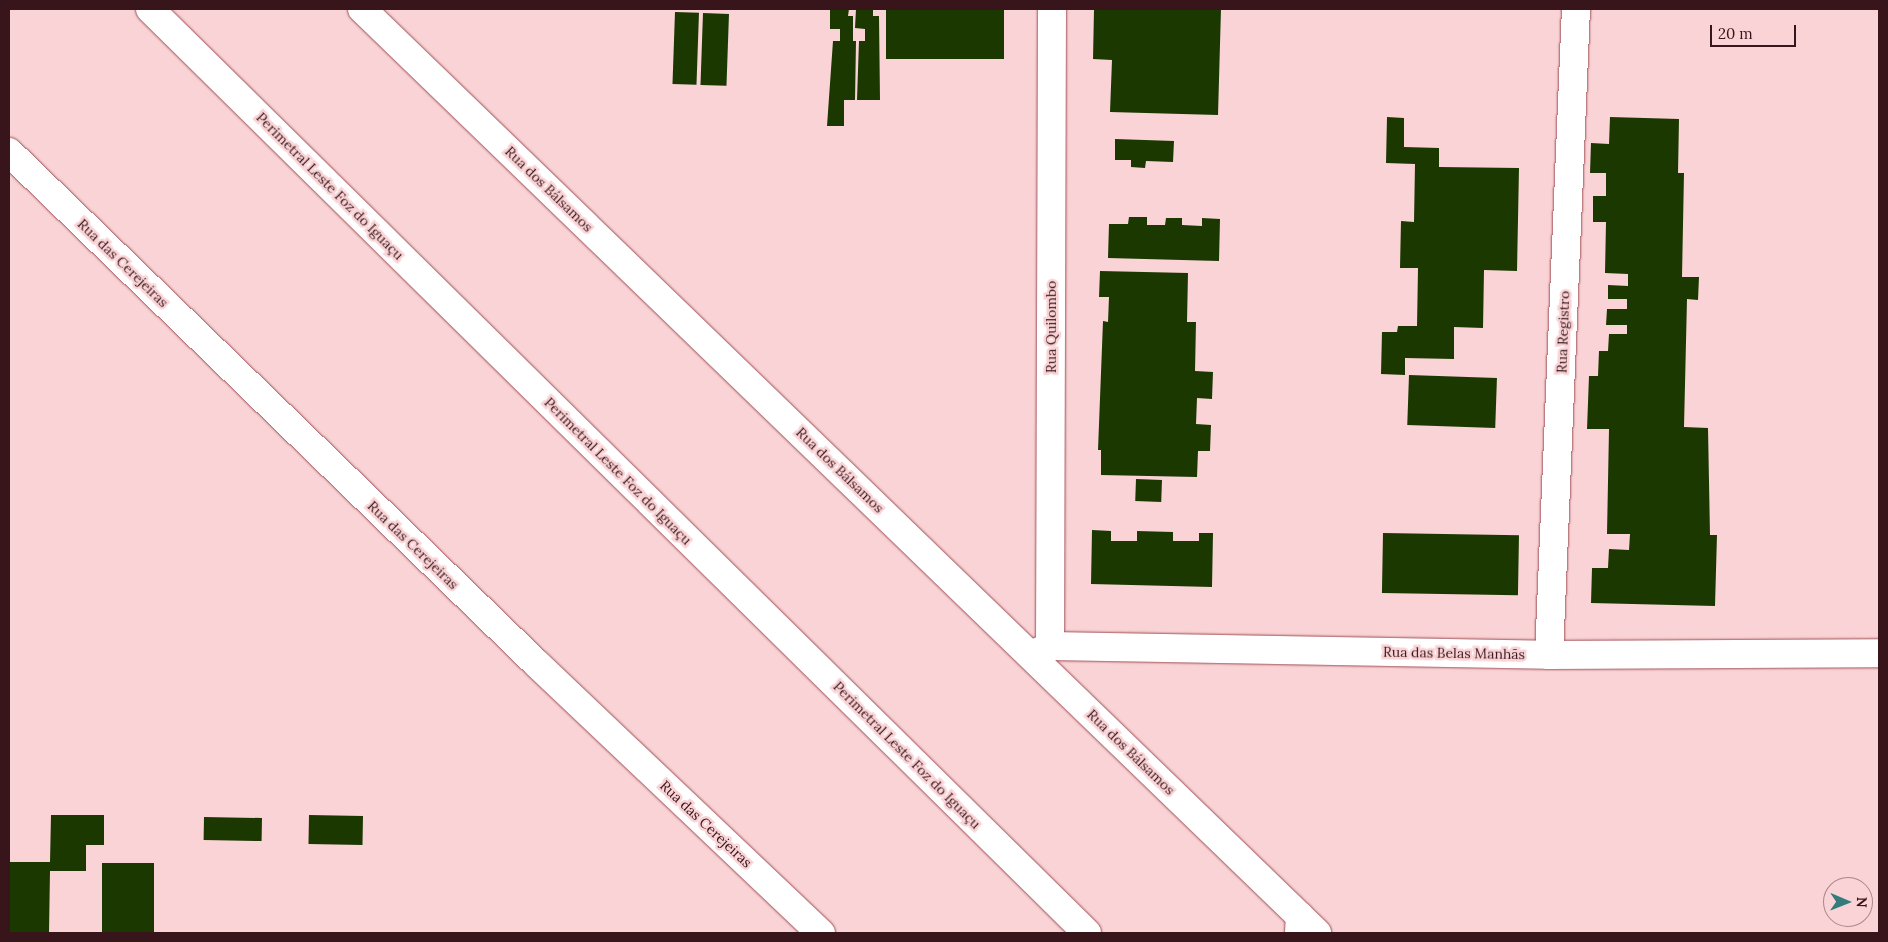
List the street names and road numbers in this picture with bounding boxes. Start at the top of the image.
street label: Perimetral Leste Foz do Iguaçu [253,109,407,263]
street label: Rua dos Bálsamos [502,143,596,235]
street label: Rua das Cerejeiras [74,215,172,311]
street label: Rua Quilombo [1043,281,1059,373]
street label: Rua Registro [1553,291,1573,373]
street label: Perimetral Leste Foz do Iguaçu [541,394,695,548]
street label: Rua dos Bálsamos [793,424,887,516]
street label: Rua das Cerejeiras [364,497,462,593]
street label: Rua das Belas Manhãs [1383,643,1525,663]
street label: Perimetral Leste Foz do Iguaçu [830,678,984,832]
street label: Rua dos Bálsamos [1084,706,1178,798]
street label: Rua das Cerejeiras [657,777,755,871]

